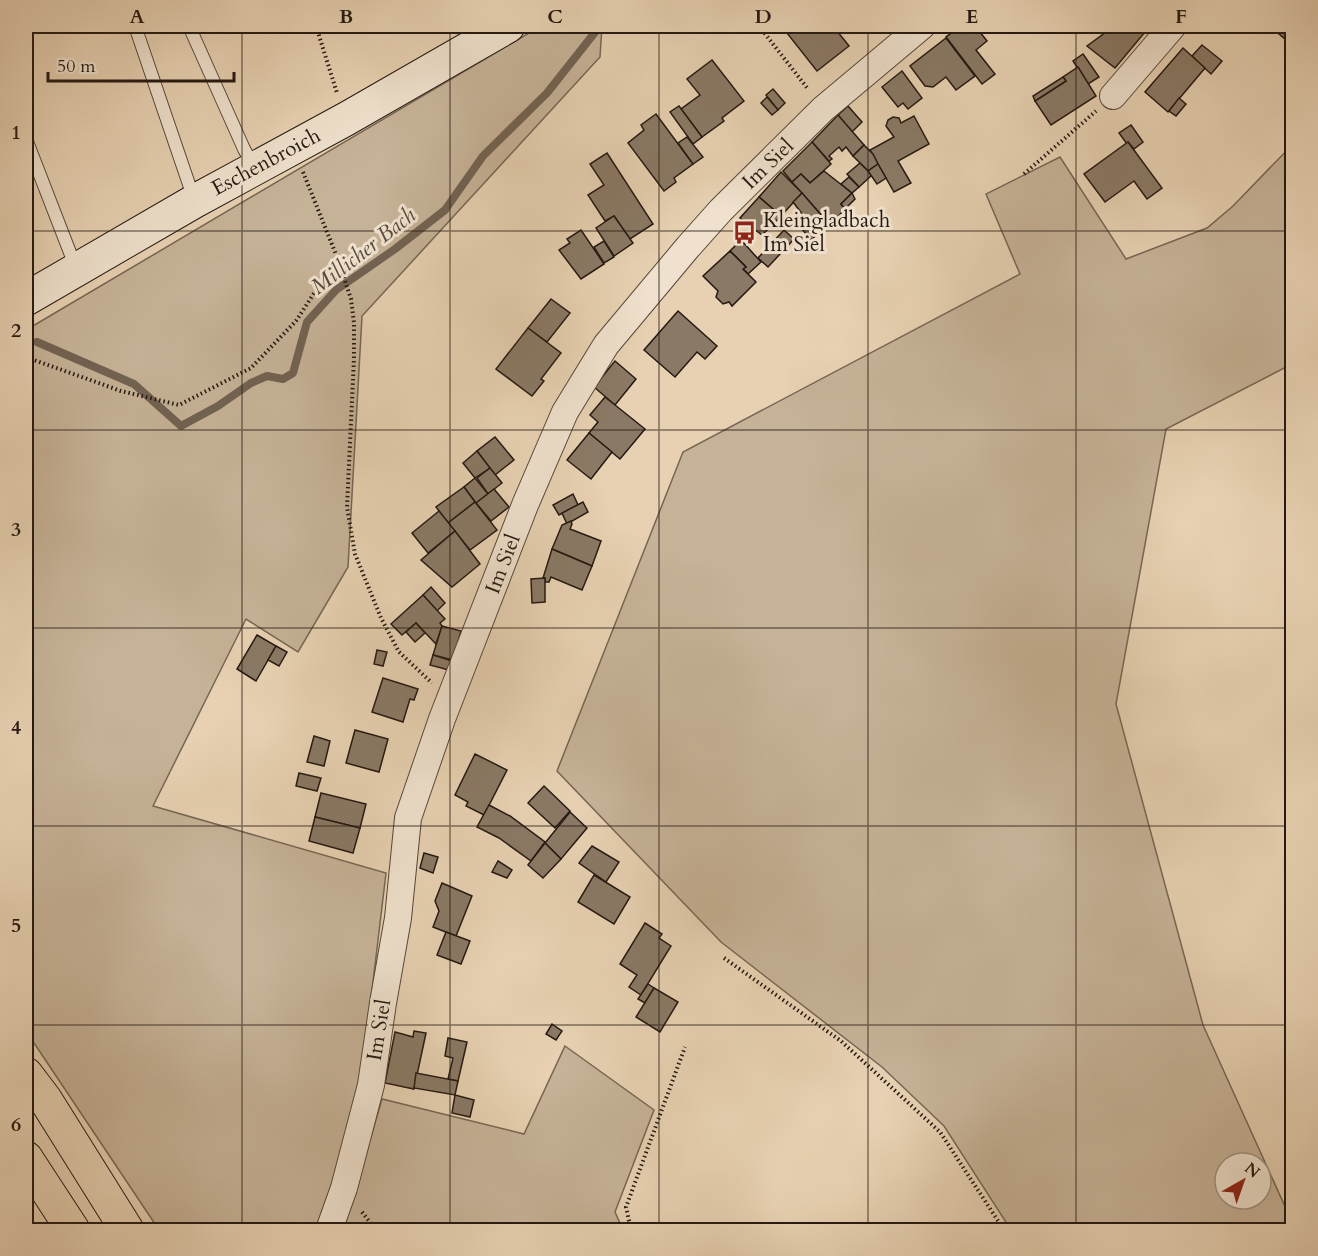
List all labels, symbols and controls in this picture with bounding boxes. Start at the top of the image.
text: A [129,3,145,30]
text: B [339,3,353,30]
text: C [547,3,563,30]
text: D [754,3,772,30]
text: E [966,3,978,30]
text: F [1175,3,1187,30]
scale bar [48,45,234,83]
text: 50 m [57,54,96,79]
text: 1 [11,119,21,146]
street label: Eschenbroich [206,121,326,203]
street label: Im Siel [736,132,800,196]
water label: Millicher Bach [304,200,422,301]
place label: Kleingladbach Im Siel [763,206,891,259]
bus stop icon: Kleingladbach Im Siel [732,219,758,245]
text: 2 [11,317,21,344]
text: 3 [11,516,21,543]
street label: Im Siel [478,530,528,598]
text: 4 [11,714,21,741]
text: 5 [11,912,21,939]
street label: Im Siel [360,997,398,1063]
text: 6 [11,1111,21,1138]
north arrow [1213,1151,1273,1211]
text: N [1240,1157,1264,1183]

